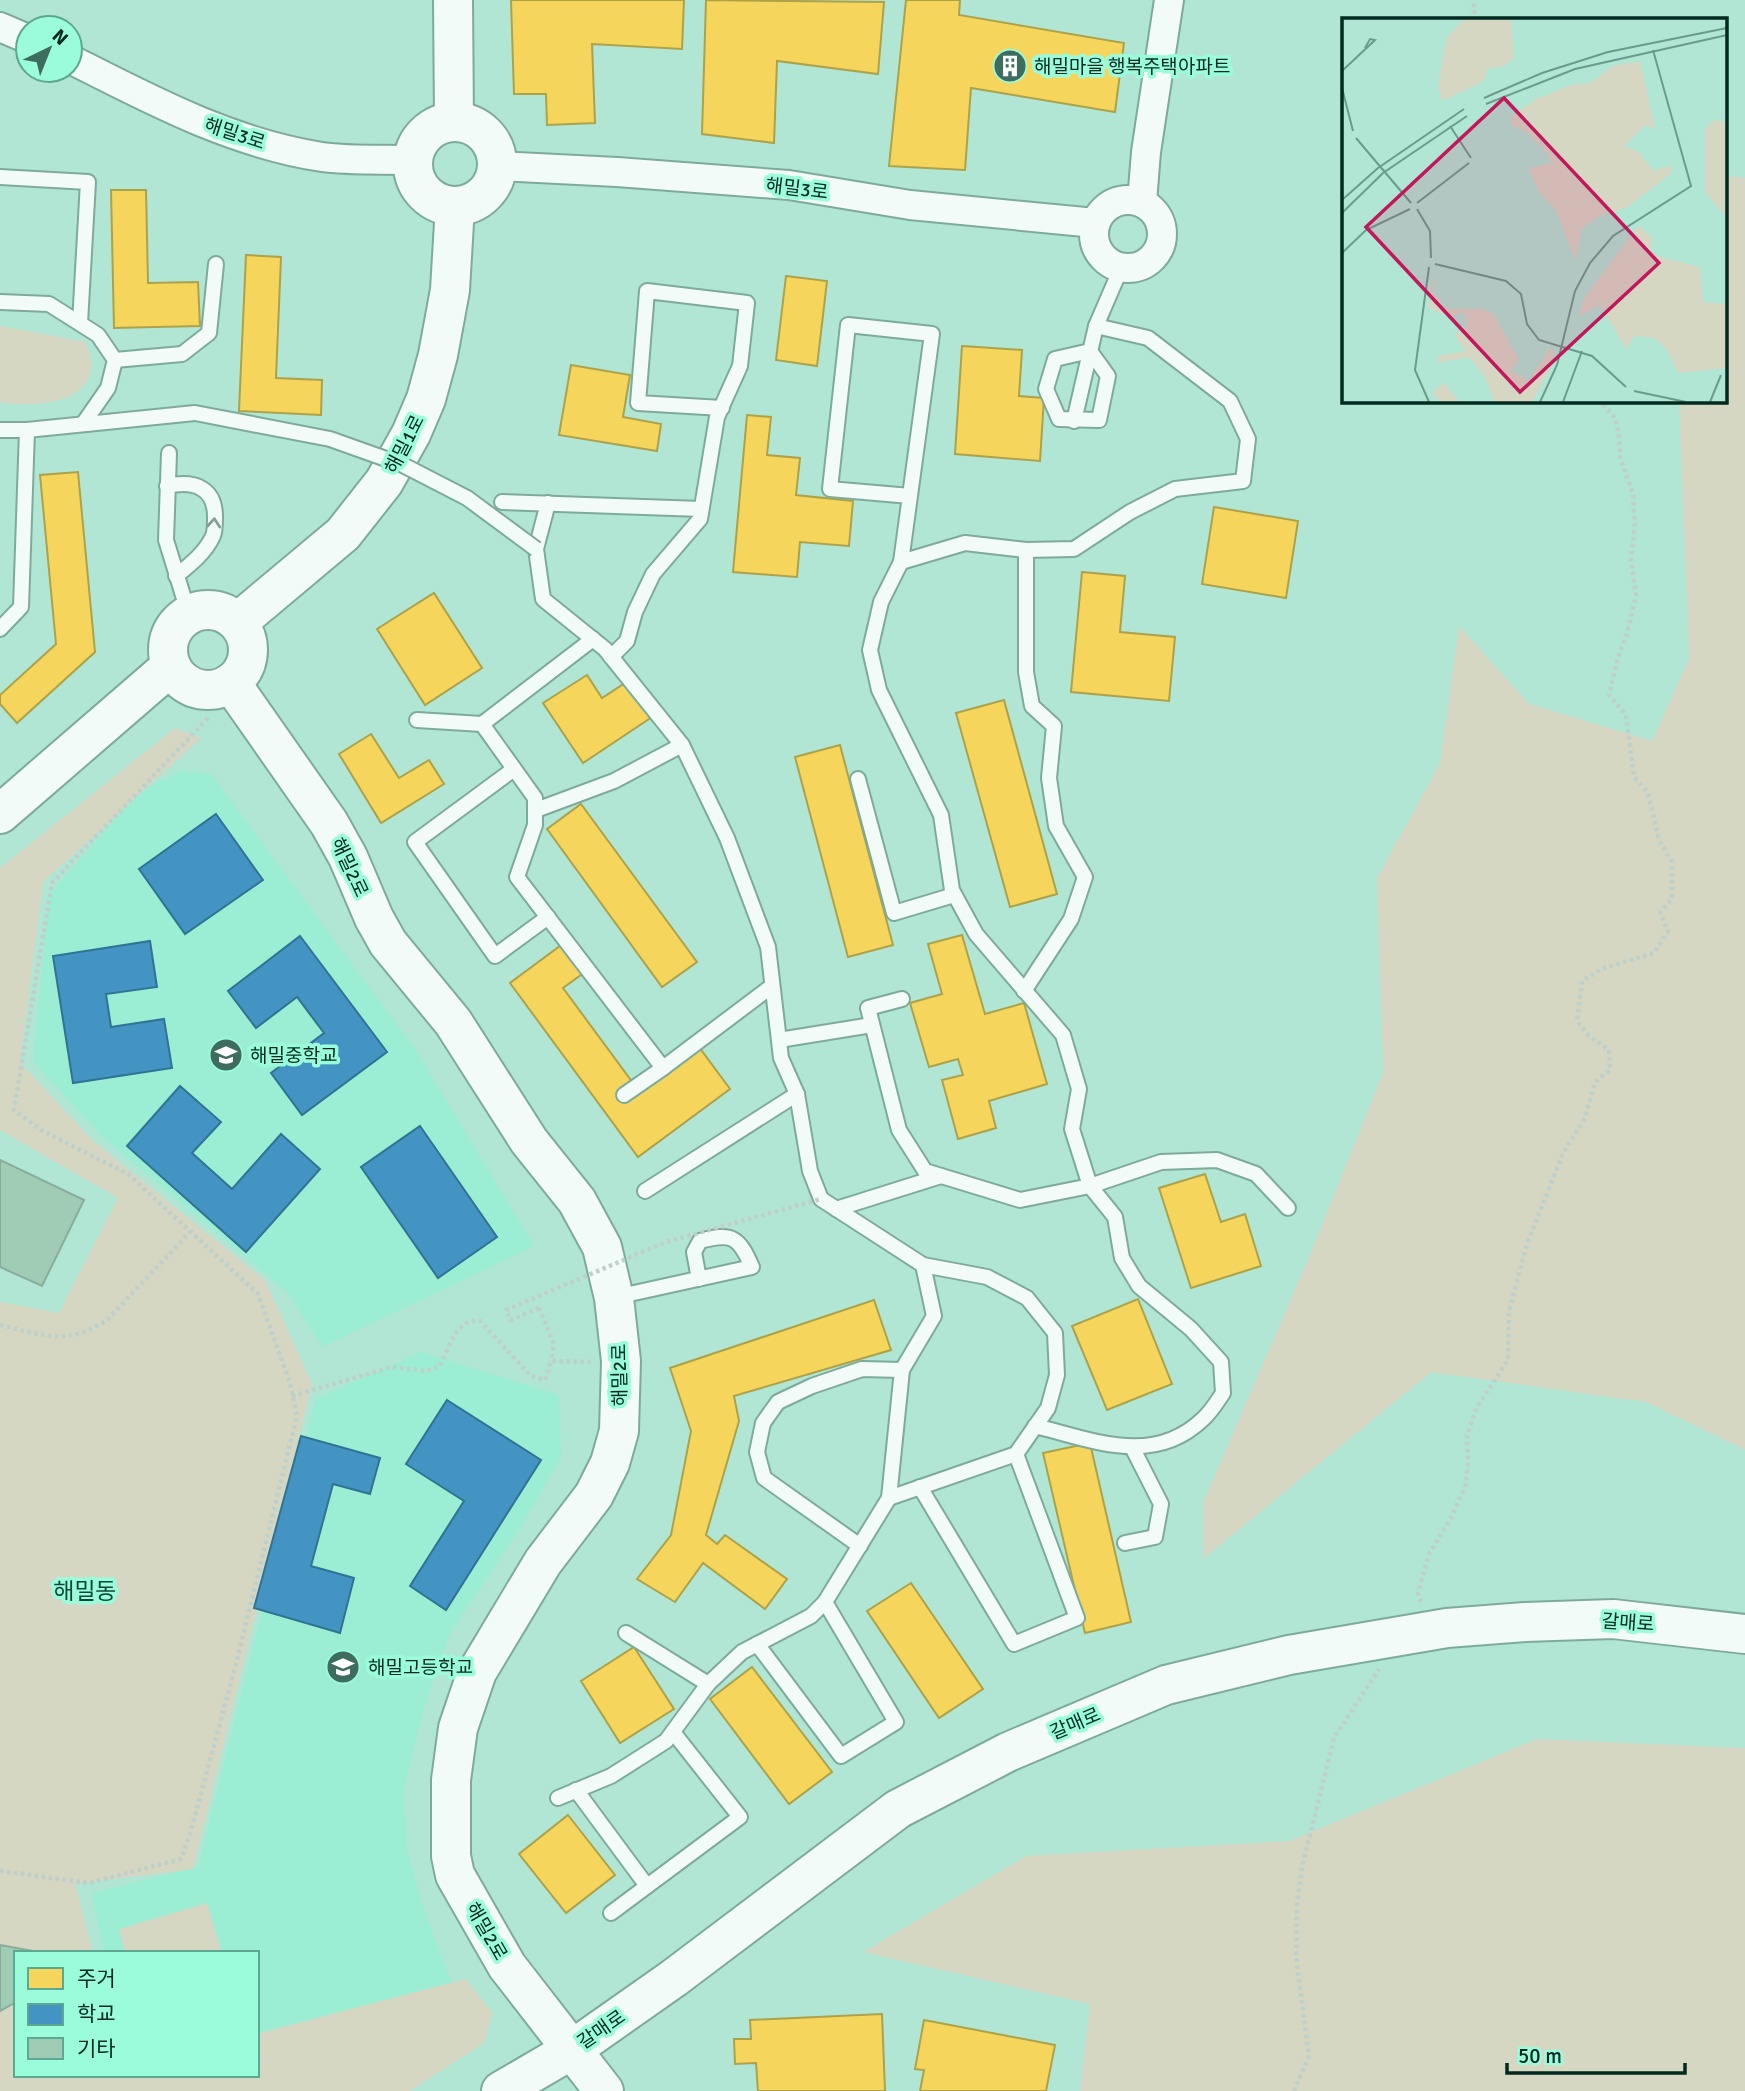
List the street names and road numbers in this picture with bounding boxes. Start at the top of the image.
street label: 해밀3로 [201,113,268,155]
street label: 해밀3로 [764,173,829,205]
street label: 해밀1로 [380,411,430,478]
street label: 해밀2로 [325,834,373,901]
street label: 해밀2로 [607,1343,633,1407]
street label: 갈매로 [1601,1609,1655,1637]
street label: 갈매로 [1047,1703,1104,1745]
street label: 해밀2로 [460,1898,512,1965]
street label: 갈매로 [573,2005,630,2055]

